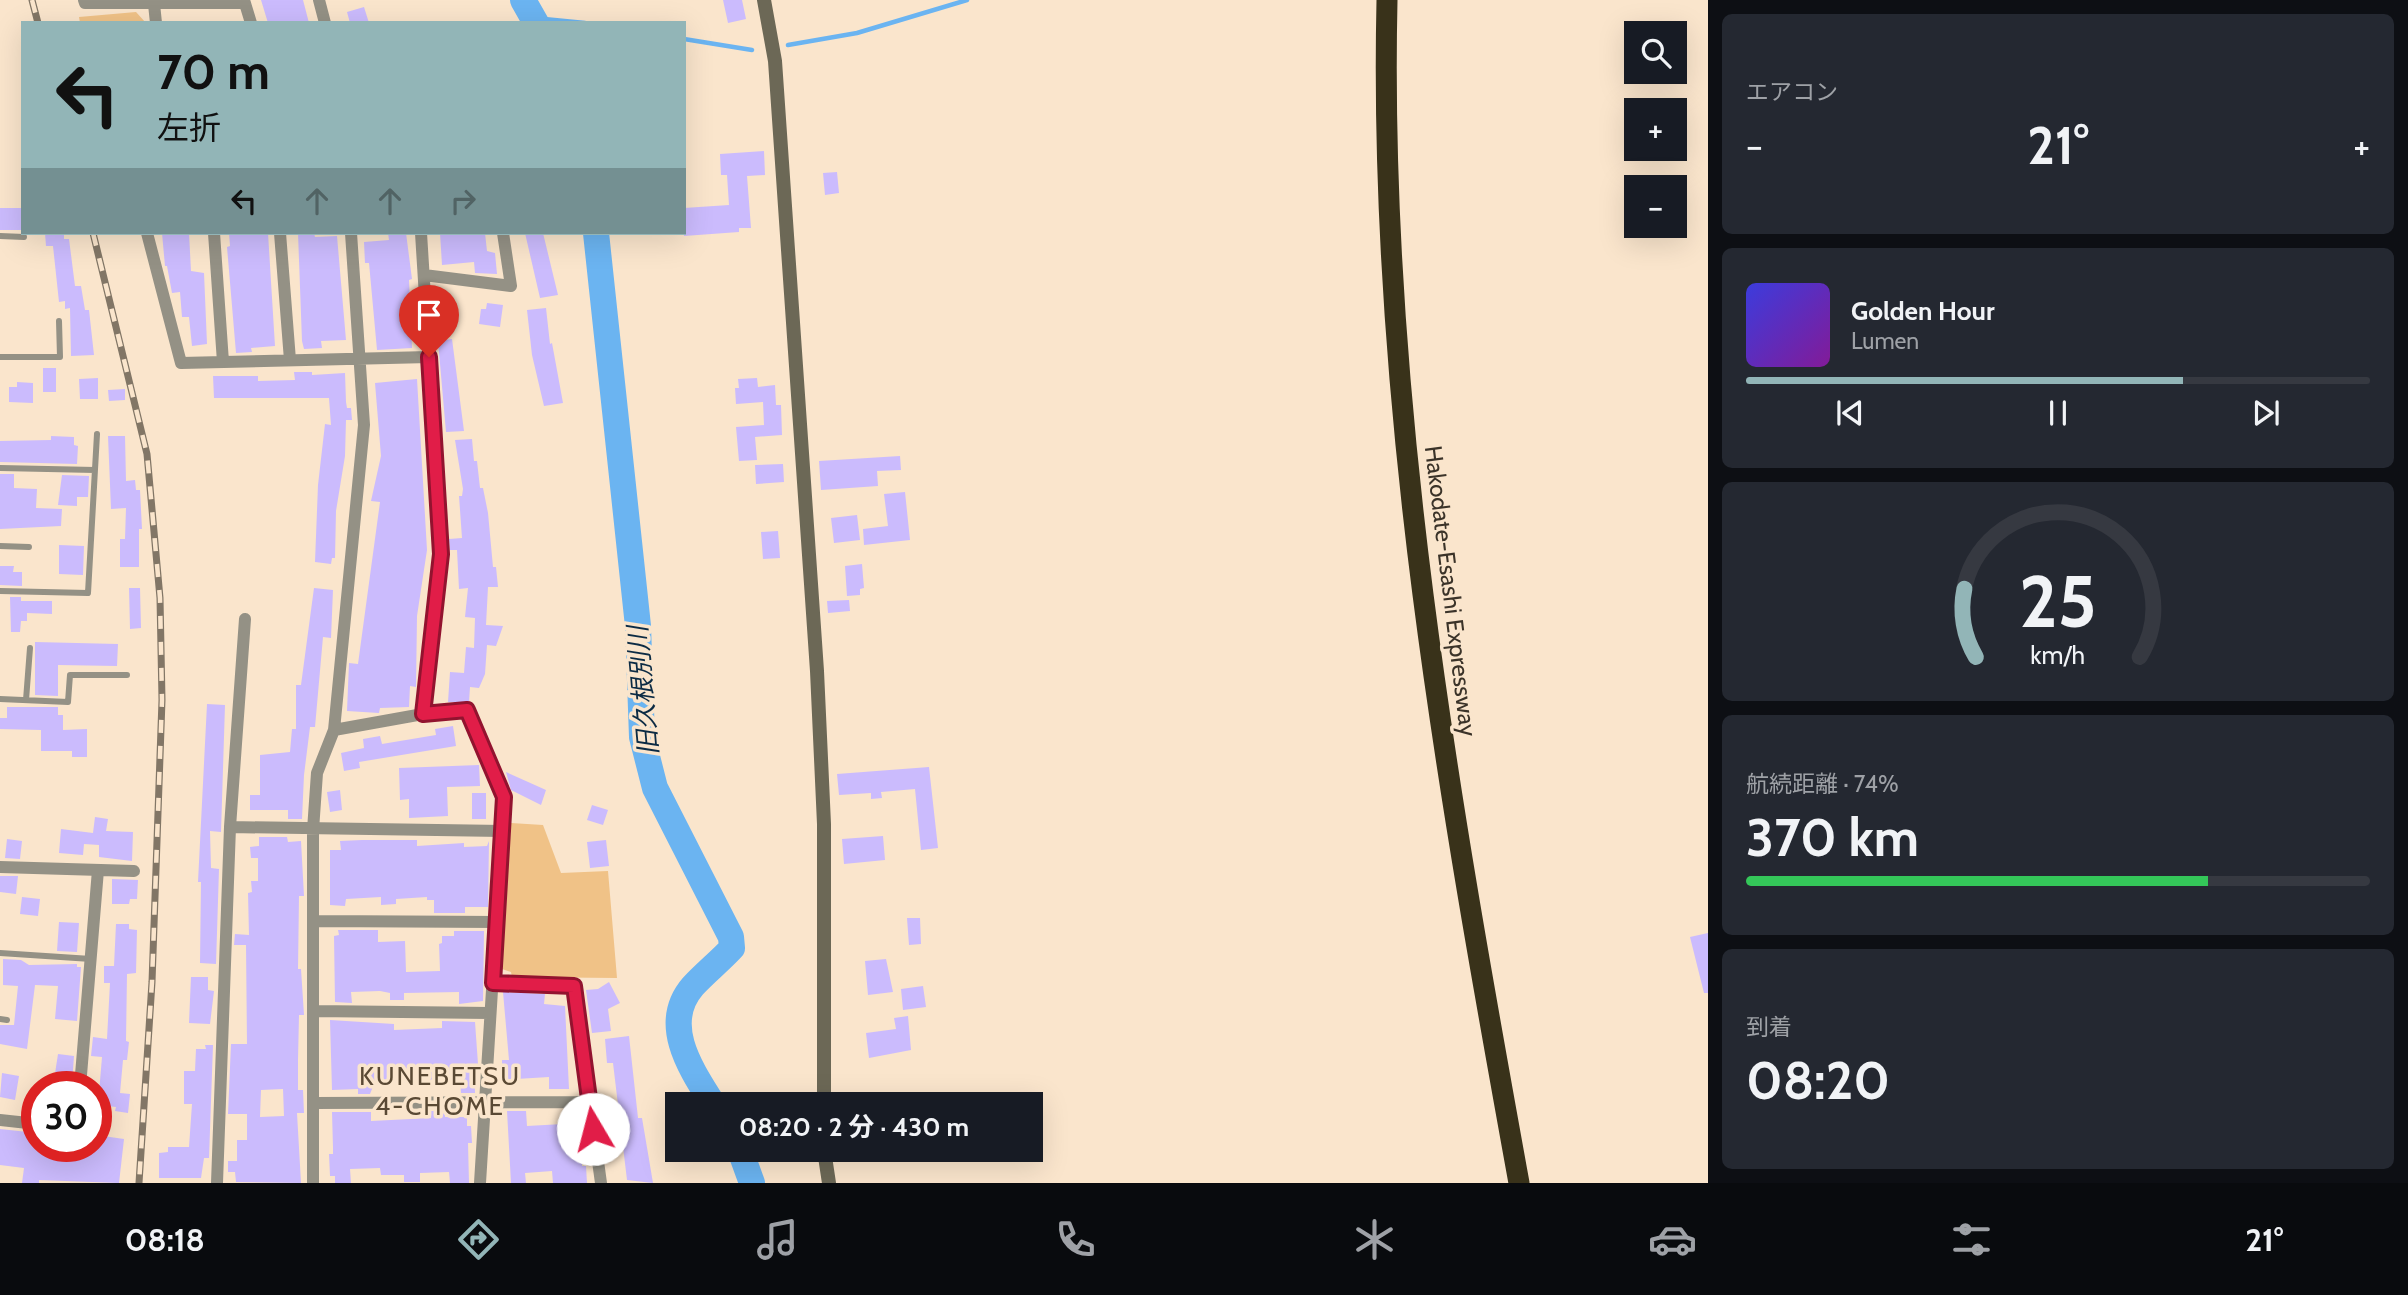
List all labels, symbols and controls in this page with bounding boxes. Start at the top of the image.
map controls [1624,21,1687,238]
button: search [1624,21,1687,84]
text: 70 m [157,42,270,101]
icon: left [42,49,133,140]
text: エアコン [1746,78,1838,106]
button: + [1624,98,1687,161]
text: 左折 [157,108,221,147]
text: 21° [2027,114,2089,177]
text: − [1746,122,1763,169]
text: + [2353,122,2370,169]
button: − [1624,175,1687,238]
icon: left [225,182,263,220]
icon: ahead [298,182,336,220]
icon: ahead [371,182,409,220]
icon: right [444,182,482,220]
pin [399,285,459,357]
text: Golden Hour [1851,295,1994,327]
icon: arrive [410,296,448,334]
text: Lumen [1851,327,1919,355]
icon: previous [1831,394,1869,432]
icon: pause [2039,394,2077,432]
icon: next [2247,394,2285,432]
street label: Hakodate-Esashi Expressway [1419,444,1483,738]
text: 25 [2019,558,2097,646]
water label: 旧久根別川 [621,622,665,757]
text: km/h [2031,640,2085,670]
text: 航続距離 · 74% [1746,770,1899,798]
text: 370 km [1746,806,1919,869]
text: 到着 [1746,1013,1792,1041]
text: 08:20 [1746,1049,1890,1112]
district label: KUNEBETSU 4-CHOME [359,1060,521,1122]
speed limit sign: 30 [21,1071,112,1162]
position arrow [556,1092,630,1166]
text: 08:20 · 2 分 · 430 m [739,1111,969,1143]
icon: directions [454,1215,503,1264]
icon: music [753,1215,802,1264]
icon: phone [1051,1215,1100,1264]
icon: climate [1350,1215,1399,1264]
icon: car [1648,1215,1697,1264]
icon: filters [1947,1215,1996,1264]
text: 08:18 [125,1220,205,1259]
text: 21° [2245,1220,2283,1259]

